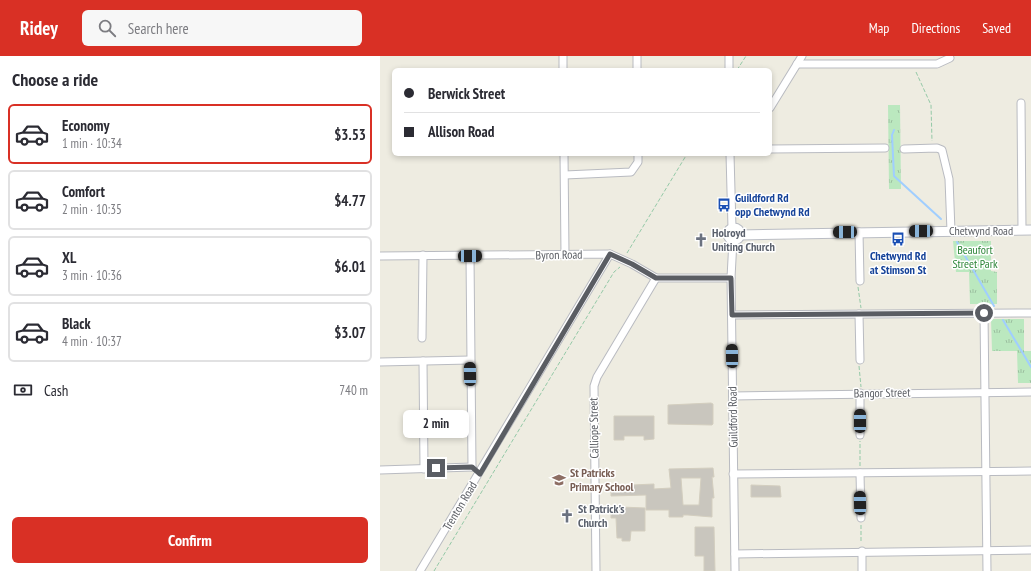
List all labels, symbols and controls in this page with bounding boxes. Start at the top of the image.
search box [82,10,362,46]
text: Ridey [20,16,58,40]
icon: search [96,17,118,39]
text: Search here [128,19,189,38]
text: Map [869,19,889,37]
text: Directions [911,19,960,37]
text: Saved [982,19,1011,37]
text: Choose a ride [12,68,98,91]
text: Berwick Street [428,84,505,103]
icon: car [14,116,50,152]
text: Economy [62,116,110,135]
text: Allison Road [428,122,494,141]
text: $3.53 [334,125,366,144]
text: 1 min · 10:34 [62,135,122,152]
icon: car [14,182,50,218]
text: Comfort [62,182,105,201]
place label: Guildford Rd opp Chetwynd Rd [735,190,810,219]
text: $4.77 [334,191,366,210]
bus stop icon: Guildford Rd opp Chetwynd Rd [716,197,732,213]
text: 2 min · 10:35 [62,201,122,218]
street label: Chetwynd Road [949,223,1013,238]
place label: Holroyd Uniting Church [712,225,775,254]
car [909,225,933,237]
car [833,226,857,238]
bus stop icon: Chetwynd Rd at Stimson St [890,231,906,247]
church icon: Holroyd Uniting Church [693,232,709,248]
park label: Beaufort Street Park [952,242,998,271]
street label: Byron Road [535,247,583,262]
icon: car [14,248,50,284]
text: XL [62,248,76,267]
place label: Chetwynd Rd at Stimson St [870,248,927,277]
car [458,250,482,262]
text: $6.01 [334,257,366,276]
text: 3 min · 10:36 [62,267,122,284]
route start [975,304,993,322]
icon: car [14,314,50,350]
text: Black [62,314,91,333]
text: $3.07 [334,323,366,342]
text: 4 min · 10:37 [62,333,122,350]
car [726,344,738,368]
car [464,362,476,386]
icon: cash [12,379,34,401]
text: Cash [44,381,68,400]
text: 740 m [339,382,368,399]
street label: Bangor Street [853,384,911,400]
street label: Guildford Road [724,386,741,448]
street label: Calliope Street [585,397,602,459]
car [854,409,866,433]
callout: 2 min [403,410,469,438]
text: 2 min [423,415,449,432]
route end [427,459,445,477]
place label: St Patricks Primary School [570,465,634,494]
school or university icon: St Patricks Primary School [551,472,567,488]
street label: Trenton Road [439,479,480,533]
car [854,491,866,515]
place label: St Patrick's Church [578,501,625,530]
church icon: St Patrick's Church [559,508,575,524]
button: Confirm [12,517,368,563]

